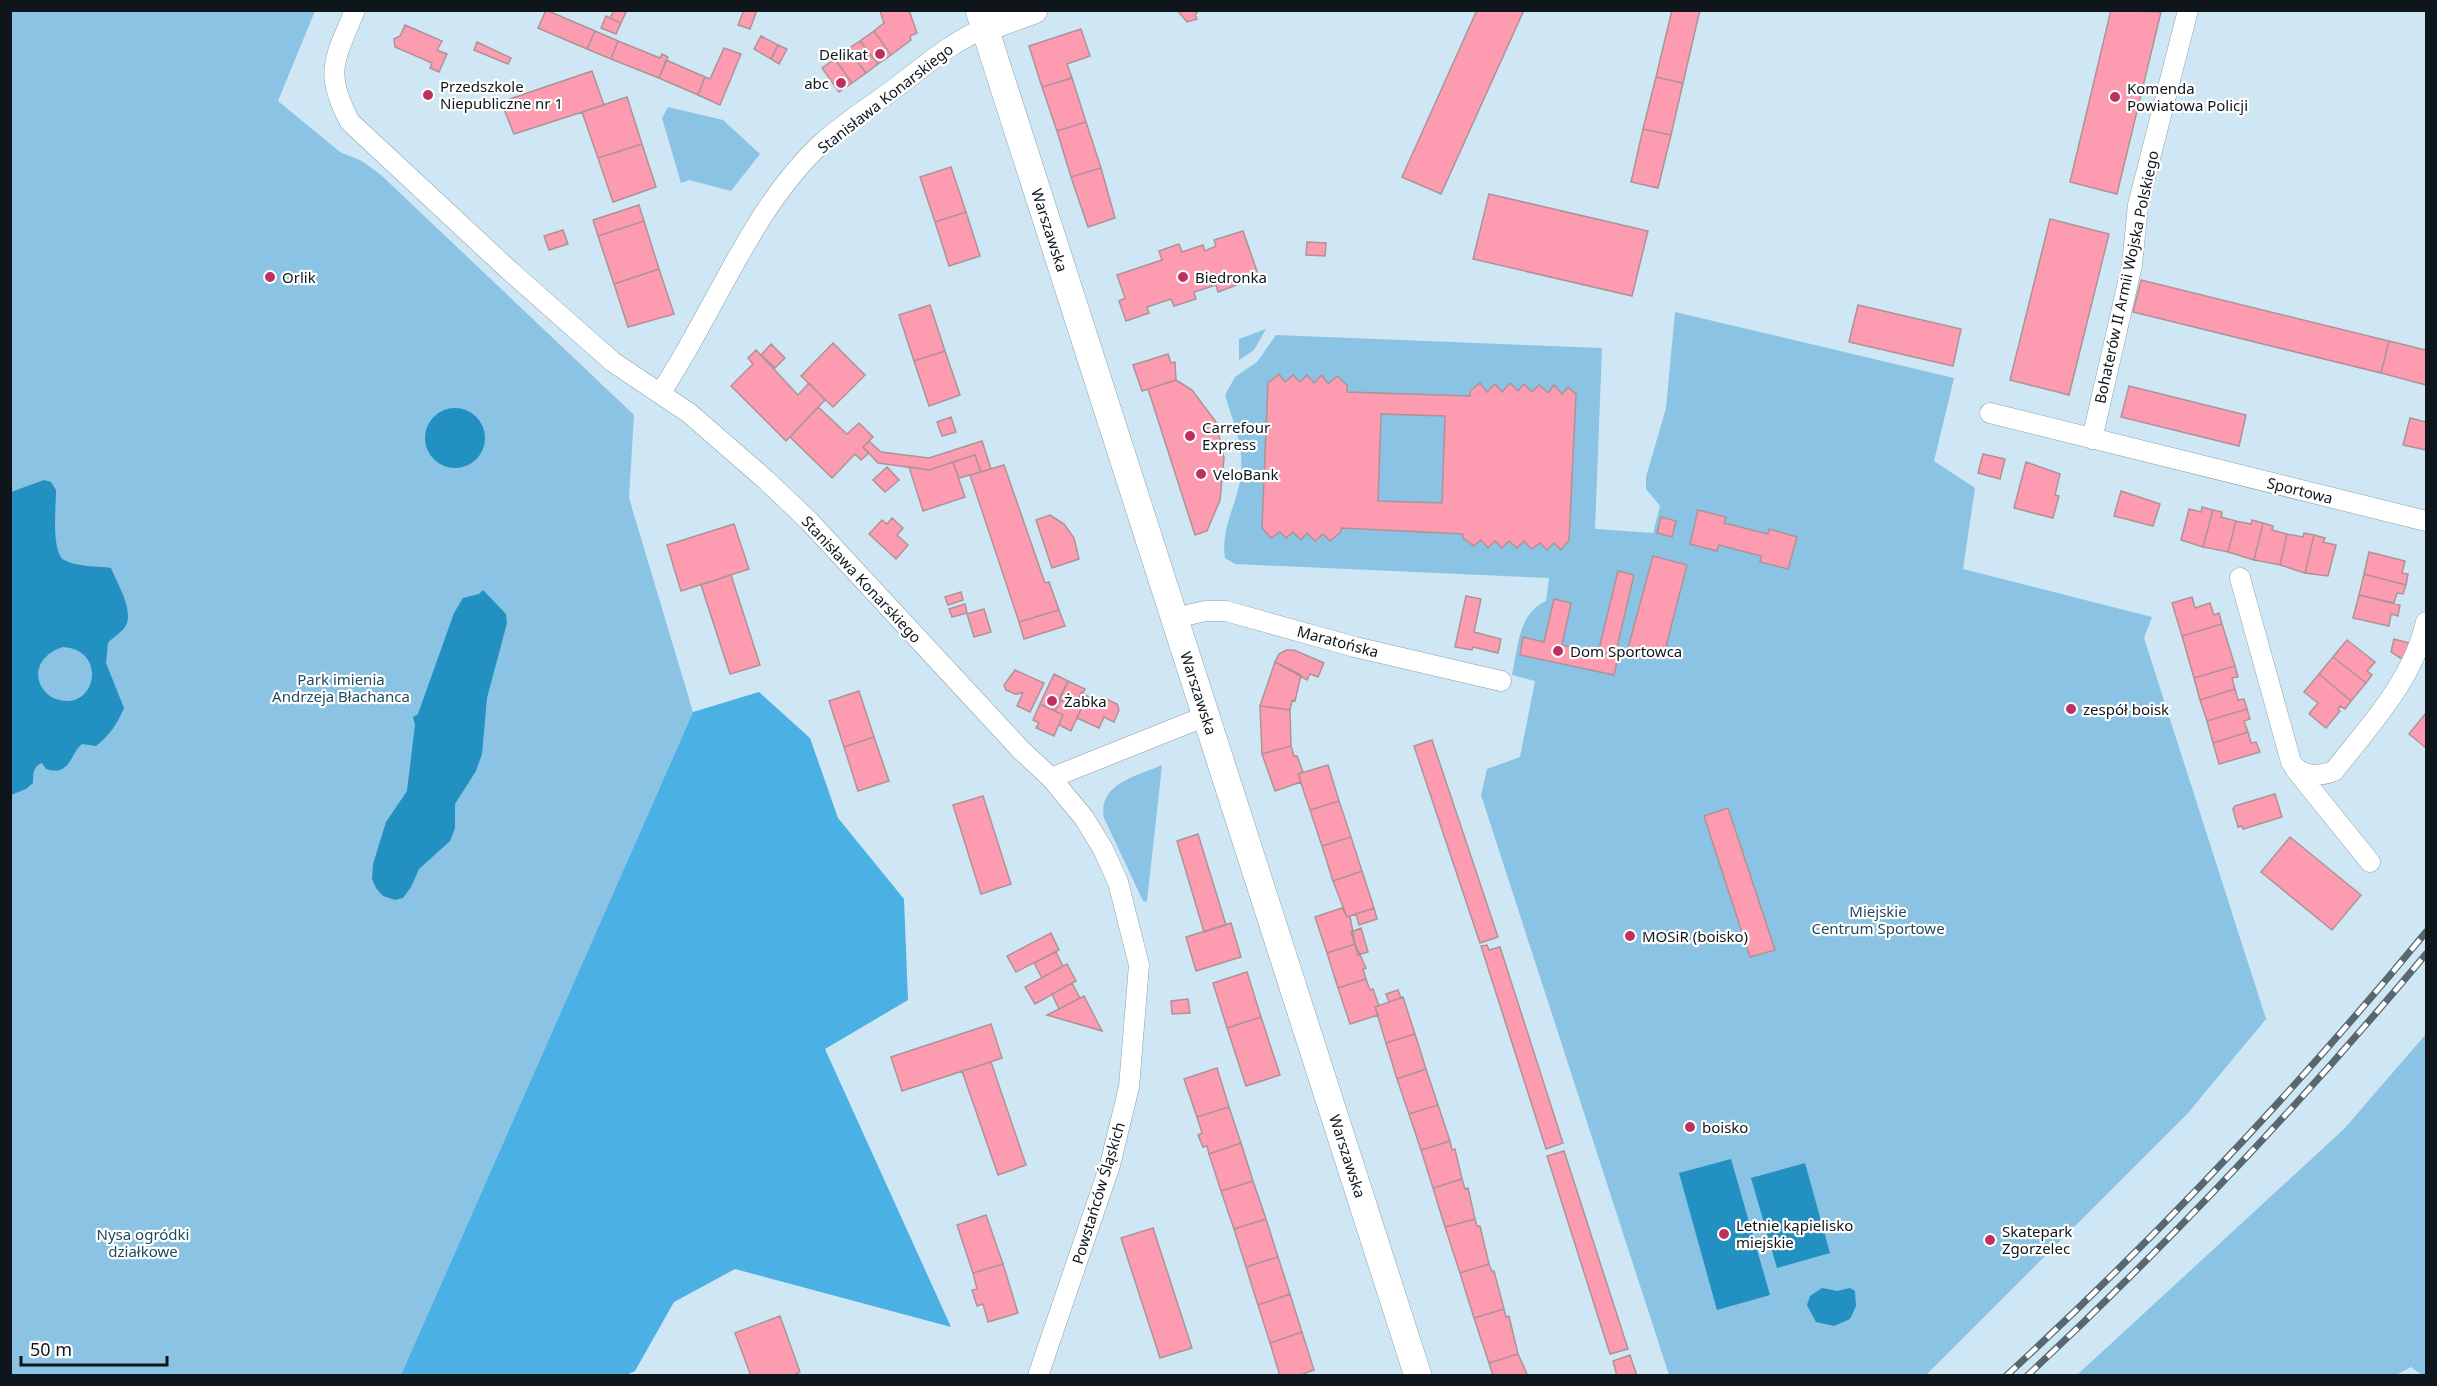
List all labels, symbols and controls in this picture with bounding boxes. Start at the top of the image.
street label: Stanisława Konarskiego [813,39,957,157]
place label: Delikat [819,44,869,64]
marker: Delikat [873,47,887,61]
place label: abc [804,73,829,93]
place label: Przedszkole Niepubliczne nr 1 [440,76,563,113]
marker: abc [834,76,848,90]
place label: Komenda Powiatowa Policji [2127,78,2248,115]
marker: Przedszkole Niepubliczne nr 1 [421,88,435,102]
marker: Komenda Powiatowa Policji [2108,90,2122,104]
street label: Bohaterów II Armii Wojska Polskiego [2089,149,2163,405]
street label: Warszawska [1027,186,1073,274]
place label: Orlik [282,267,316,287]
place label: Biedronka [1195,267,1267,287]
marker: Orlik [263,270,277,284]
marker: Biedronka [1176,270,1190,284]
place label: Carrefour Express [1202,417,1270,454]
marker: Carrefour Express [1183,429,1197,443]
place label: VeloBank [1213,464,1279,484]
marker: VeloBank [1194,467,1208,481]
street label: Sportowa [2265,472,2335,508]
street label: Stanisława Konarskiego [798,511,926,647]
street label: Maratońska [1295,621,1381,661]
place label: Dom Sportowca [1570,641,1682,661]
marker: Dom Sportowca [1551,644,1565,658]
street label: Warszawska [1176,649,1222,737]
park label: Park imienia Andrzeja Błachanca [272,669,410,706]
place label: Żabka [1064,691,1107,711]
marker: Żabka [1045,694,1059,708]
place label: zespół boisk [2083,699,2169,719]
marker: zespół boisk [2064,702,2078,716]
park label: Miejskie Centrum Sportowe [1811,901,1945,938]
place label: MOSiR (boisko) [1642,926,1748,946]
marker: MOSiR (boisko) [1623,929,1637,943]
street label: Warszawska [1325,1112,1371,1200]
place label: boisko [1702,1117,1748,1137]
street label: Powstańców Śląskich [1067,1119,1129,1267]
marker: boisko [1683,1120,1697,1134]
place label: Letnie kąpielisko miejskie [1736,1215,1853,1252]
place label: Skatepark Zgorzelec [2002,1221,2072,1258]
park label: Nysa ogródki działkowe [97,1224,189,1261]
marker: Letnie kąpielisko miejskie [1717,1227,1731,1241]
marker: Skatepark Zgorzelec [1983,1233,1997,1247]
scale bar [21,1329,166,1367]
text: 50 m [30,1337,72,1361]

